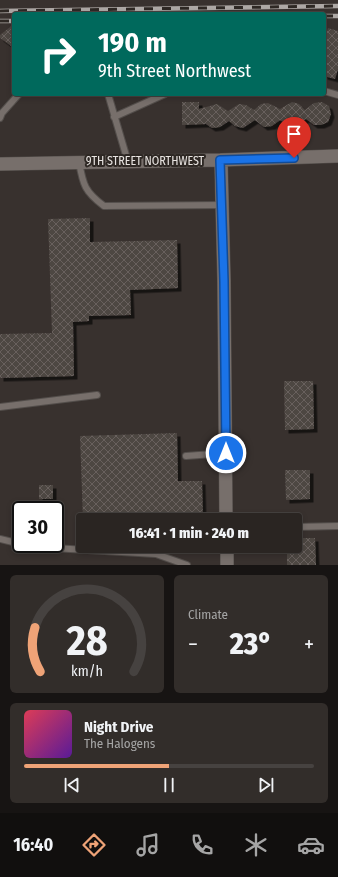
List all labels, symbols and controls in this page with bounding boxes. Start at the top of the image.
text: 190 m [98,26,167,59]
icon: right [32,28,84,80]
text: 9th Street Northwest [98,60,251,82]
pin [277,117,311,158]
icon: arrive [283,123,305,145]
street label: 9TH STREET NORTHWEST [86,154,205,168]
position arrow [205,432,247,474]
speed limit sign: 30 [12,501,64,553]
text: 16:41 · 1 min · 240 m [129,524,249,542]
text: Climate [188,607,228,622]
text: 28 [65,616,108,666]
text: 23° [230,626,272,662]
text: − [188,631,198,658]
text: + [304,631,314,658]
text: km/h [71,663,103,680]
text: Night Drive [84,718,153,736]
text: The Halogens [84,736,155,751]
icon: previous [61,774,83,796]
icon: pause [158,774,180,796]
icon: next [255,774,277,796]
icon: directions [80,831,108,859]
icon: music [134,831,162,859]
icon: phone [188,831,216,859]
icon: climate [242,831,270,859]
icon: car [297,831,325,859]
text: 16:40 [13,834,53,856]

